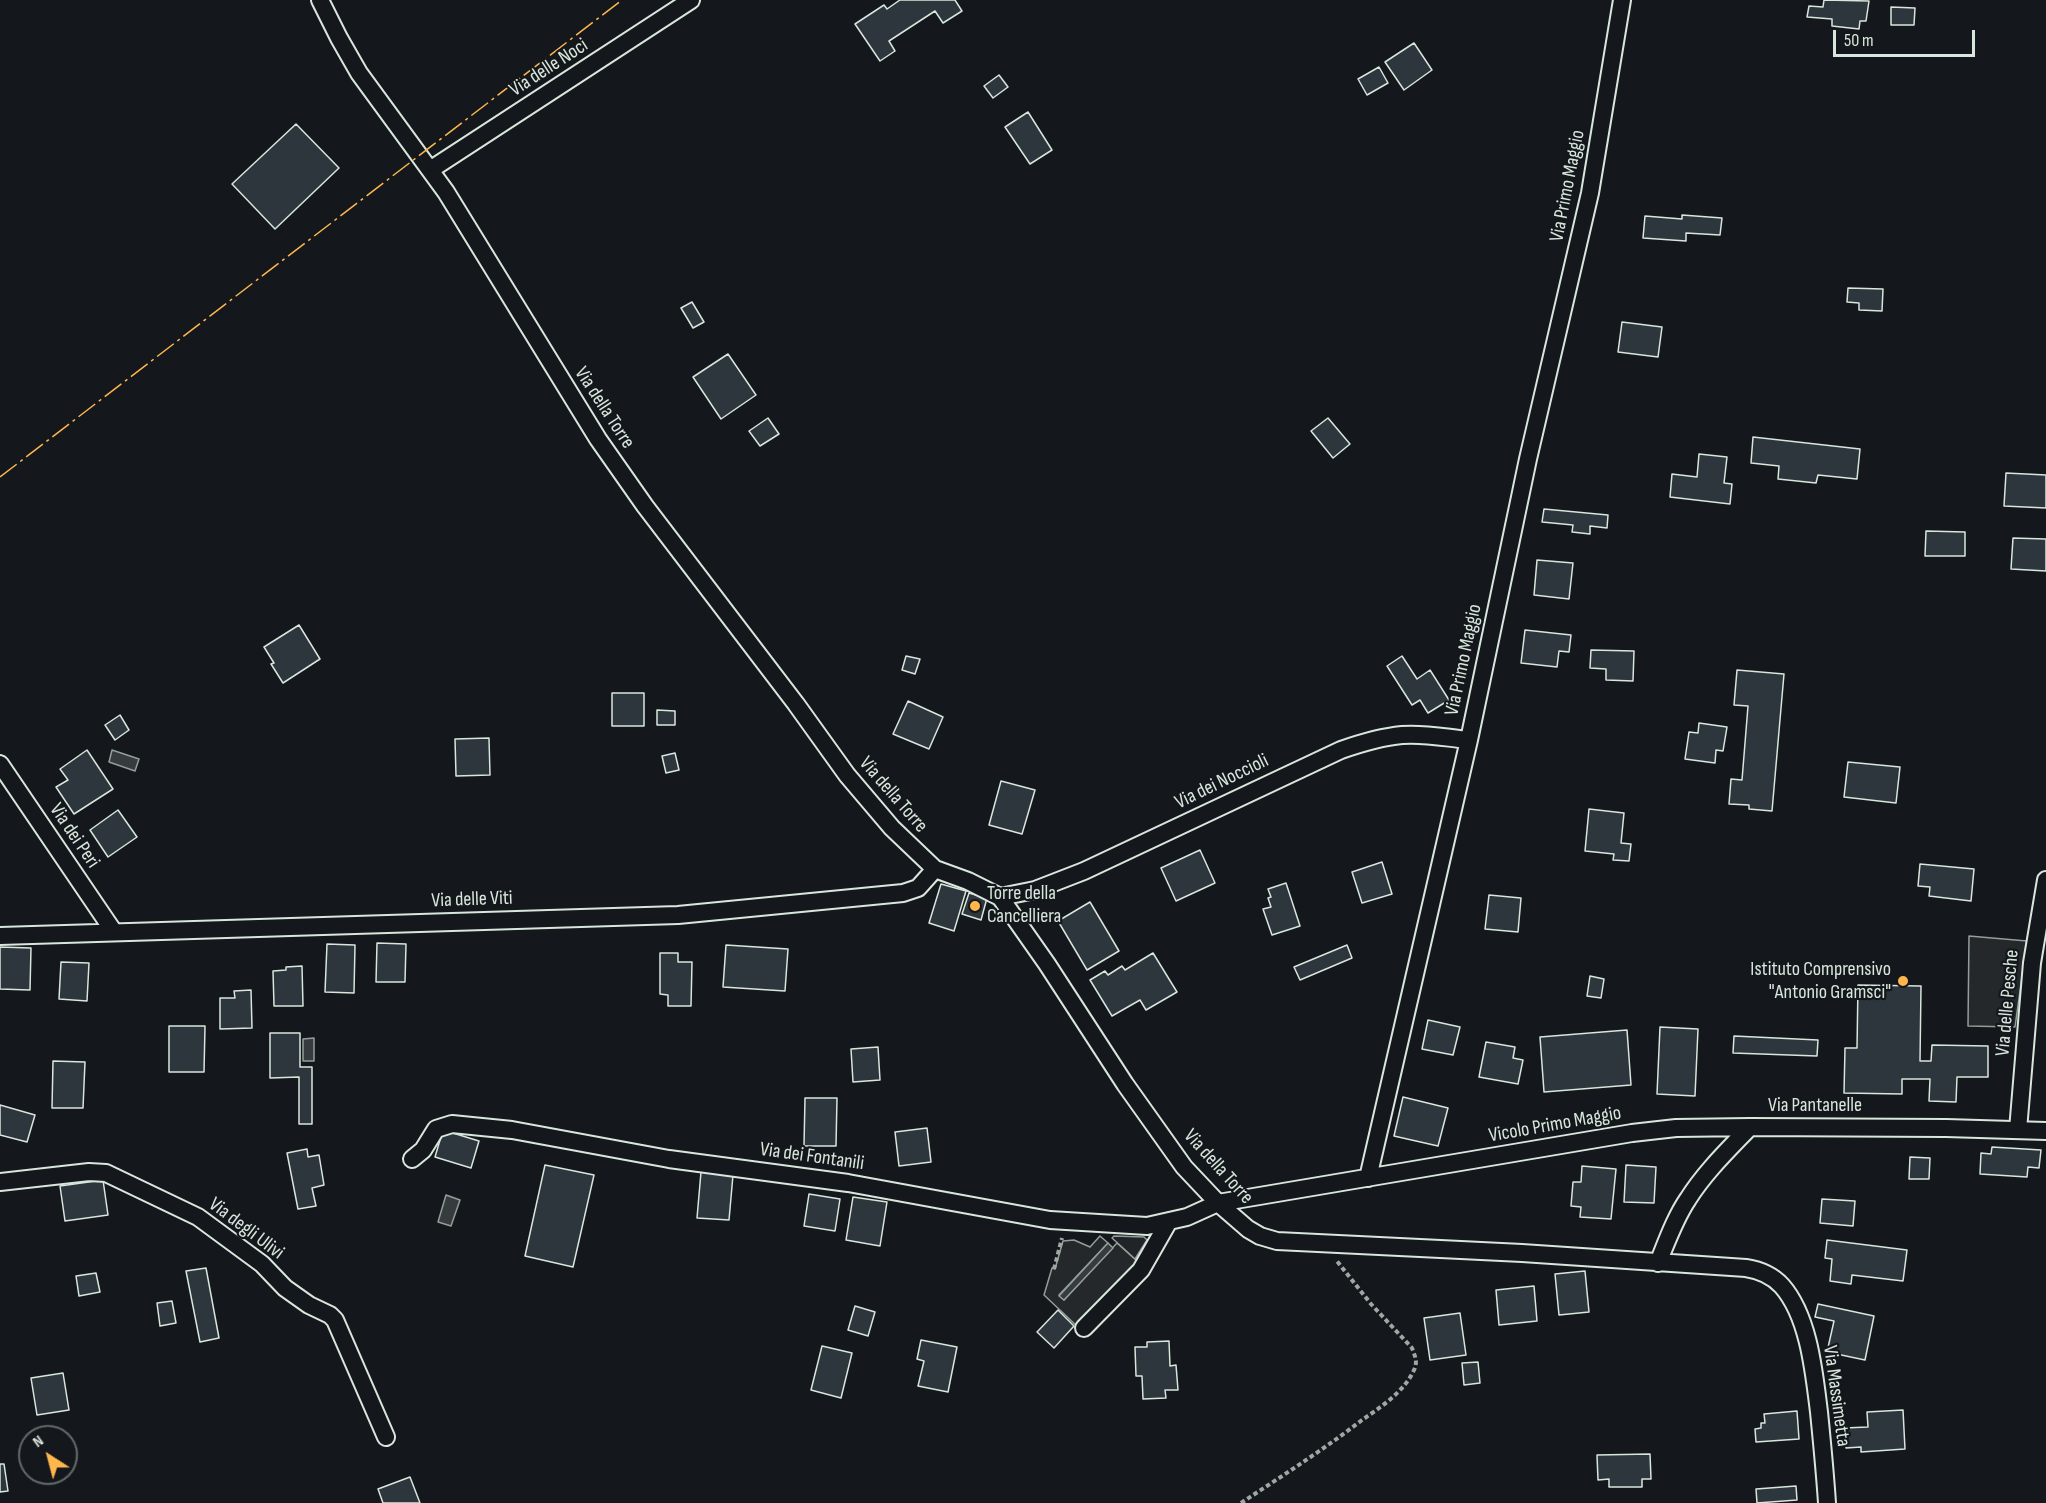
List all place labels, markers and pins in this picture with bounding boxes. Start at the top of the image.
place label: Torre della Cancelliera [987,882,1061,929]
marker: Torre della Cancelliera [968,899,982,913]
place label: Istituto Comprensivo "Antonio Gramsci" [1750,958,1891,1005]
marker: Istituto Comprensivo "Antonio Gramsci" [1896,974,1910,988]

